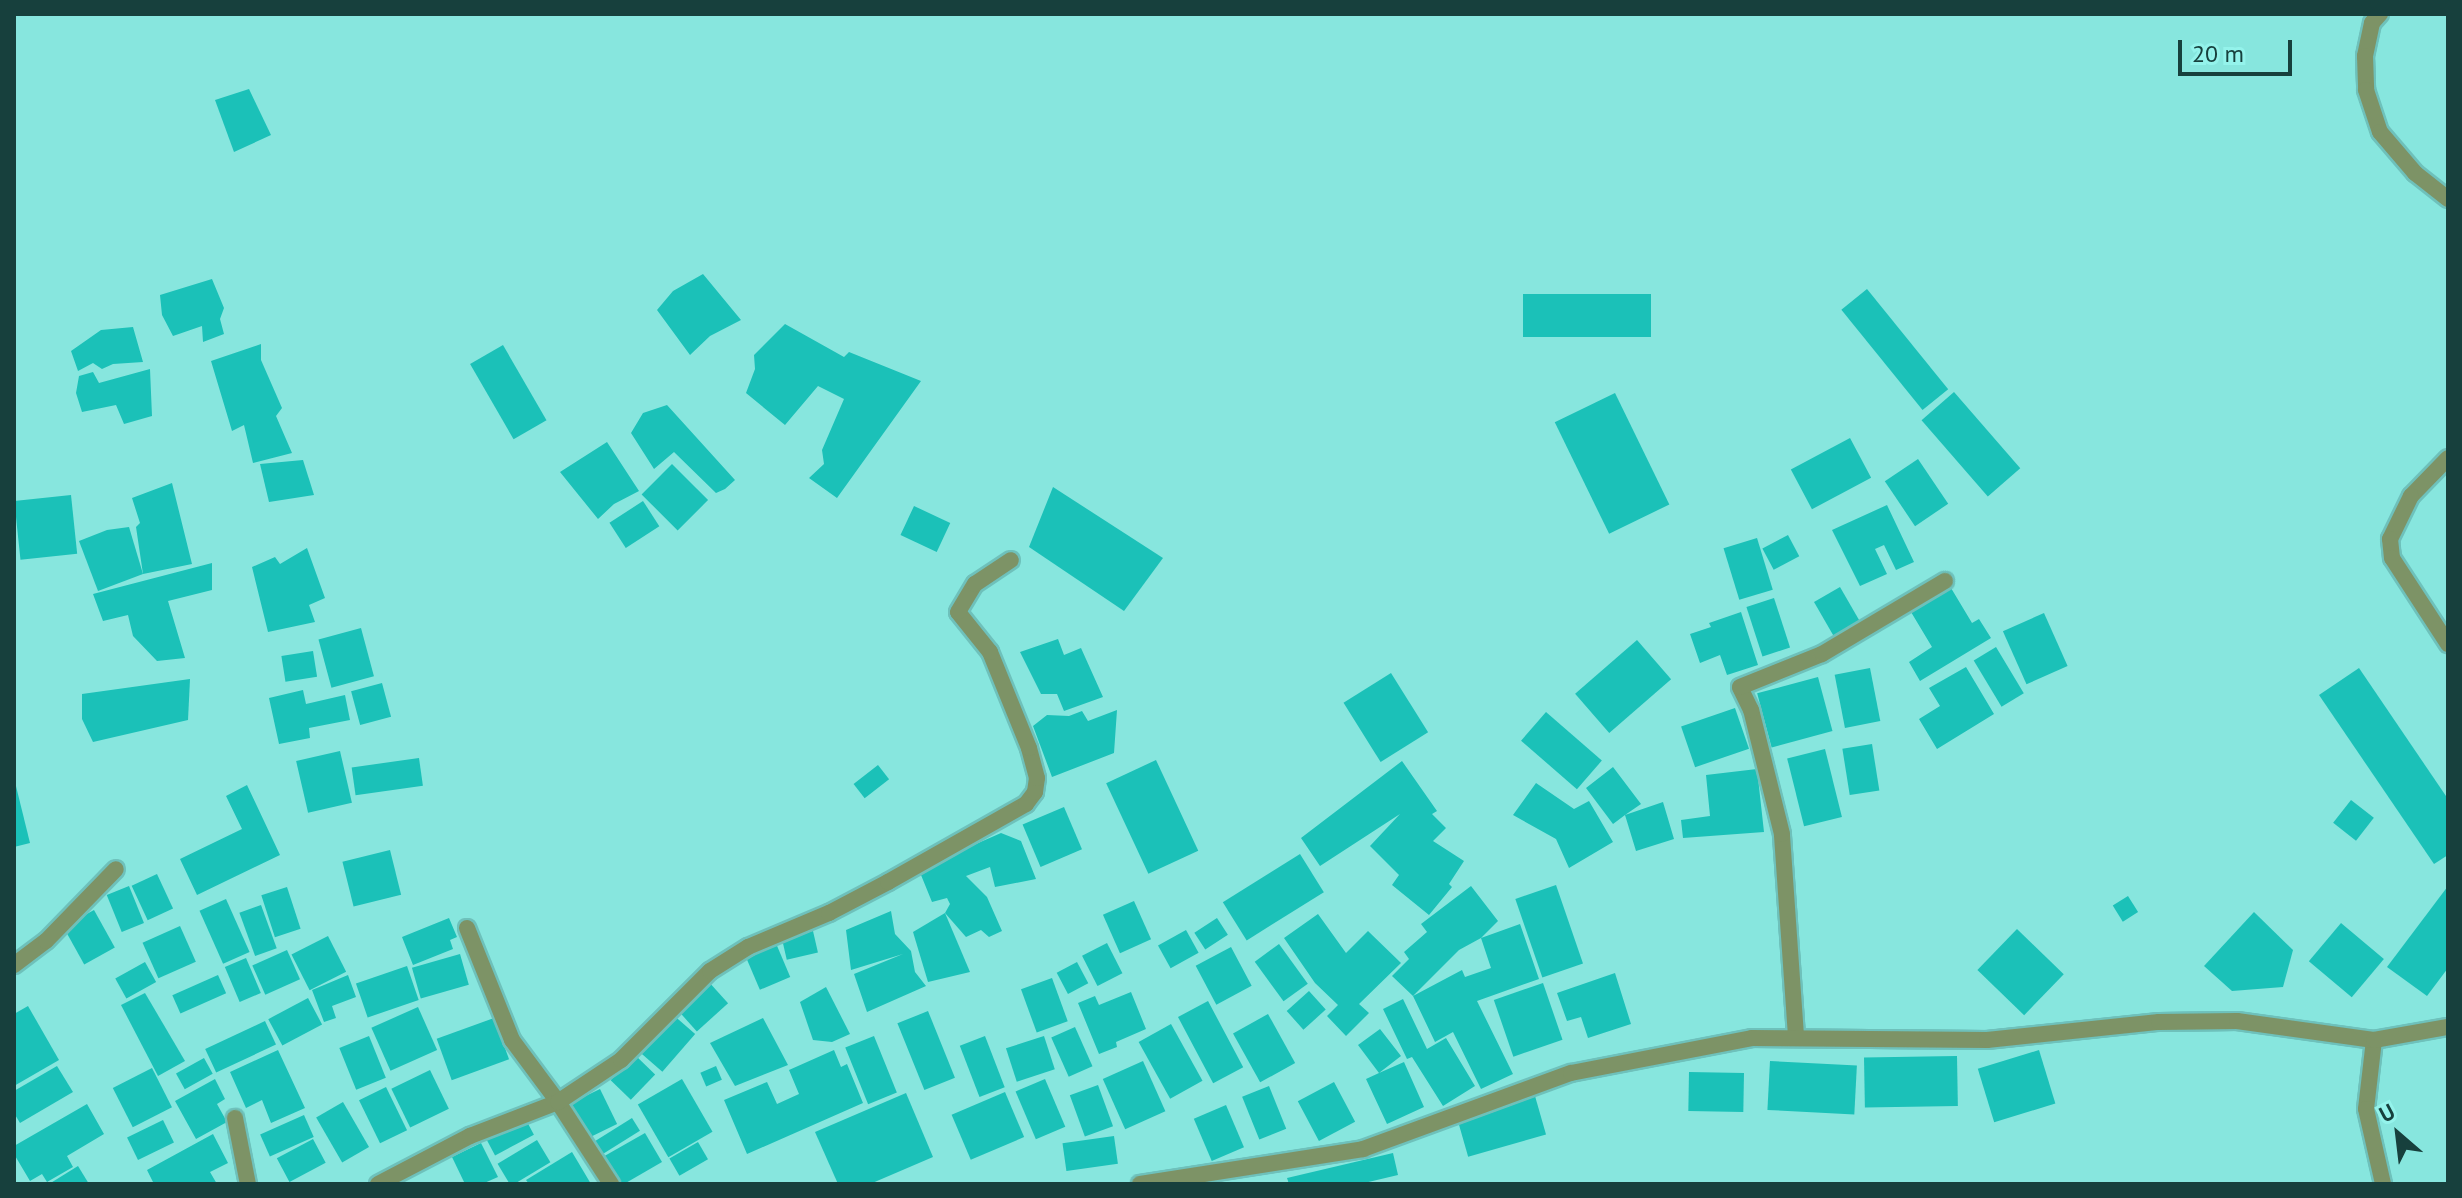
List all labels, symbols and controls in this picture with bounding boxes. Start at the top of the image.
scale bar [2182,24,2296,74]
text: 20 m [2192,38,2244,69]
north arrow [2358,1094,2438,1174]
text: U [2374,1097,2399,1128]

